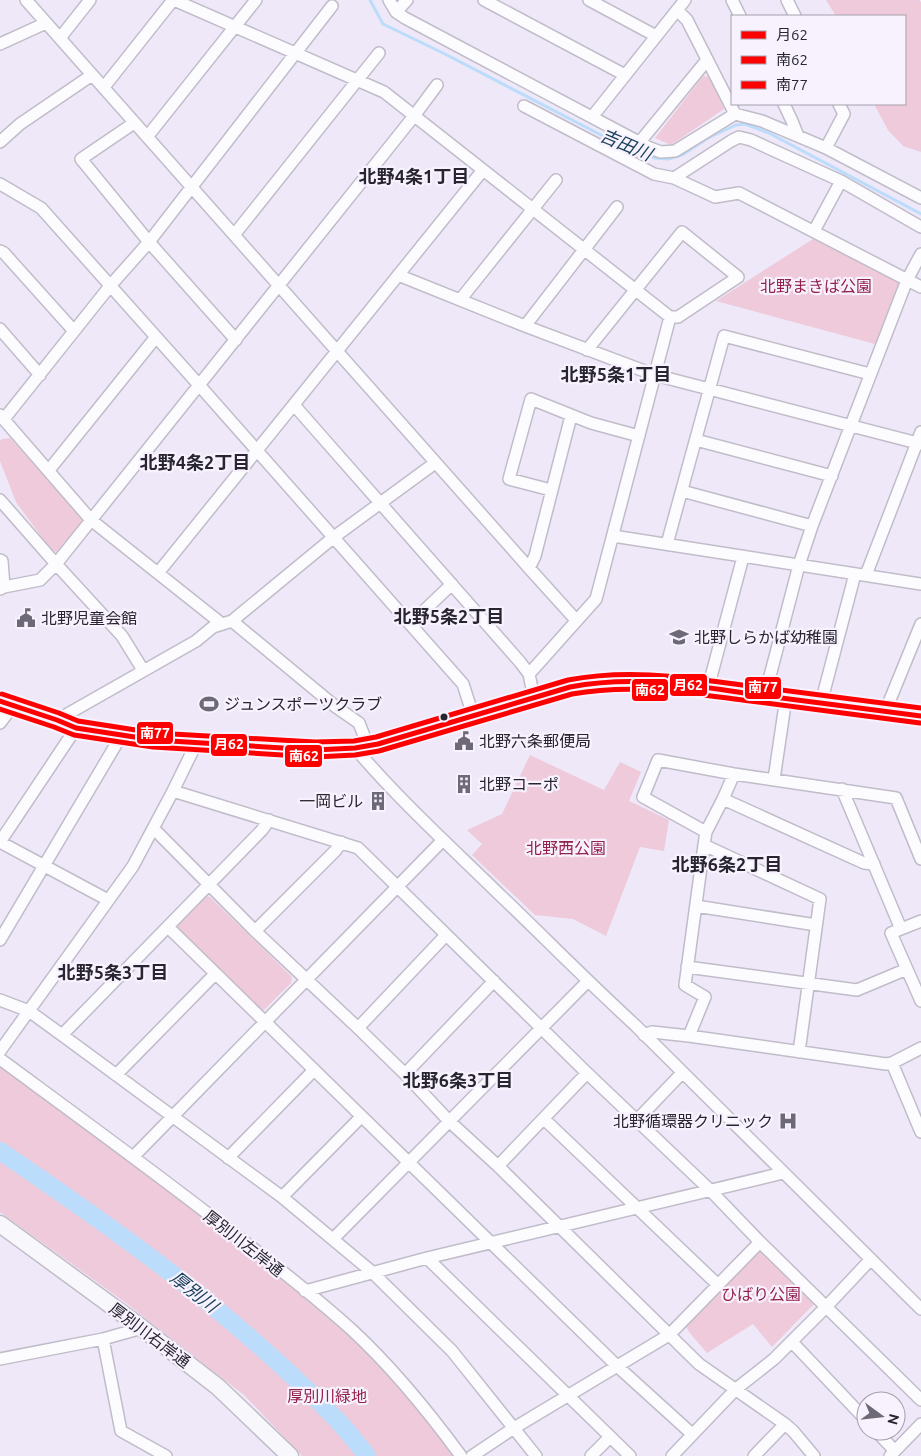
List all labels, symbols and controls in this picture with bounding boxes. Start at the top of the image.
legend [731,15,906,105]
text: 月62 [776,26,808,43]
text: 南62 [776,51,808,68]
text: 南77 [776,76,808,93]
water label: 吉田川 [598,124,657,165]
district label: 北野4条1丁目 [359,166,469,186]
park label: 北野まきば公園 [760,277,872,295]
district label: 北野5条1丁目 [561,364,671,384]
district label: 北野4条2丁目 [140,452,250,472]
district label: 北野5条2丁目 [394,606,504,626]
public building icon: 北野児童会館 [15,607,37,629]
place label: 北野児童会館 [41,609,137,627]
school or university icon: 北野しらかば幼稚園 [668,626,690,648]
place label: 北野しらかば幼稚園 [694,628,838,646]
line badge: 月62 [669,673,708,697]
line badge: 南77 [744,676,782,700]
text: 月62 [673,677,703,693]
line badge: 南62 [631,678,669,702]
text: 南77 [748,679,778,695]
text: 南62 [635,682,665,698]
sports icon: ジュンスポーツクラブ [198,693,220,715]
place label: ジュンスポーツクラブ [224,695,382,713]
unlabelled marker [439,712,449,722]
line badge: 南77 [136,721,174,745]
text: 南77 [140,725,170,741]
public building icon: 北野六条郵便局 [453,730,475,752]
place label: 北野六条郵便局 [479,732,591,750]
line badge: 月62 [210,733,248,757]
text: 月62 [214,736,244,752]
line badge: 南62 [284,744,323,768]
text: 南62 [289,748,319,764]
building icon: 北野コーポ [453,773,475,795]
place label: 北野コーポ [479,775,559,793]
building icon: 一岡ビル [367,790,389,812]
place label: 一岡ビル [299,792,363,810]
park label: 北野西公園 [526,839,606,857]
district label: 北野6条2丁目 [672,854,782,874]
district label: 北野5条3丁目 [58,962,168,982]
district label: 北野6条3丁目 [403,1070,513,1090]
hospital icon: 北野循環器クリニック [777,1110,799,1132]
place label: 北野循環器クリニック [613,1112,773,1130]
street label: 厚別川左岸通 [201,1206,287,1280]
water label: 厚別川 [167,1267,224,1317]
park label: ひばり公園 [721,1285,801,1303]
street label: 厚別川右岸通 [106,1299,194,1371]
park label: 厚別川緑地 [287,1387,367,1405]
north arrow [856,1391,906,1441]
text: N [884,1412,903,1426]

